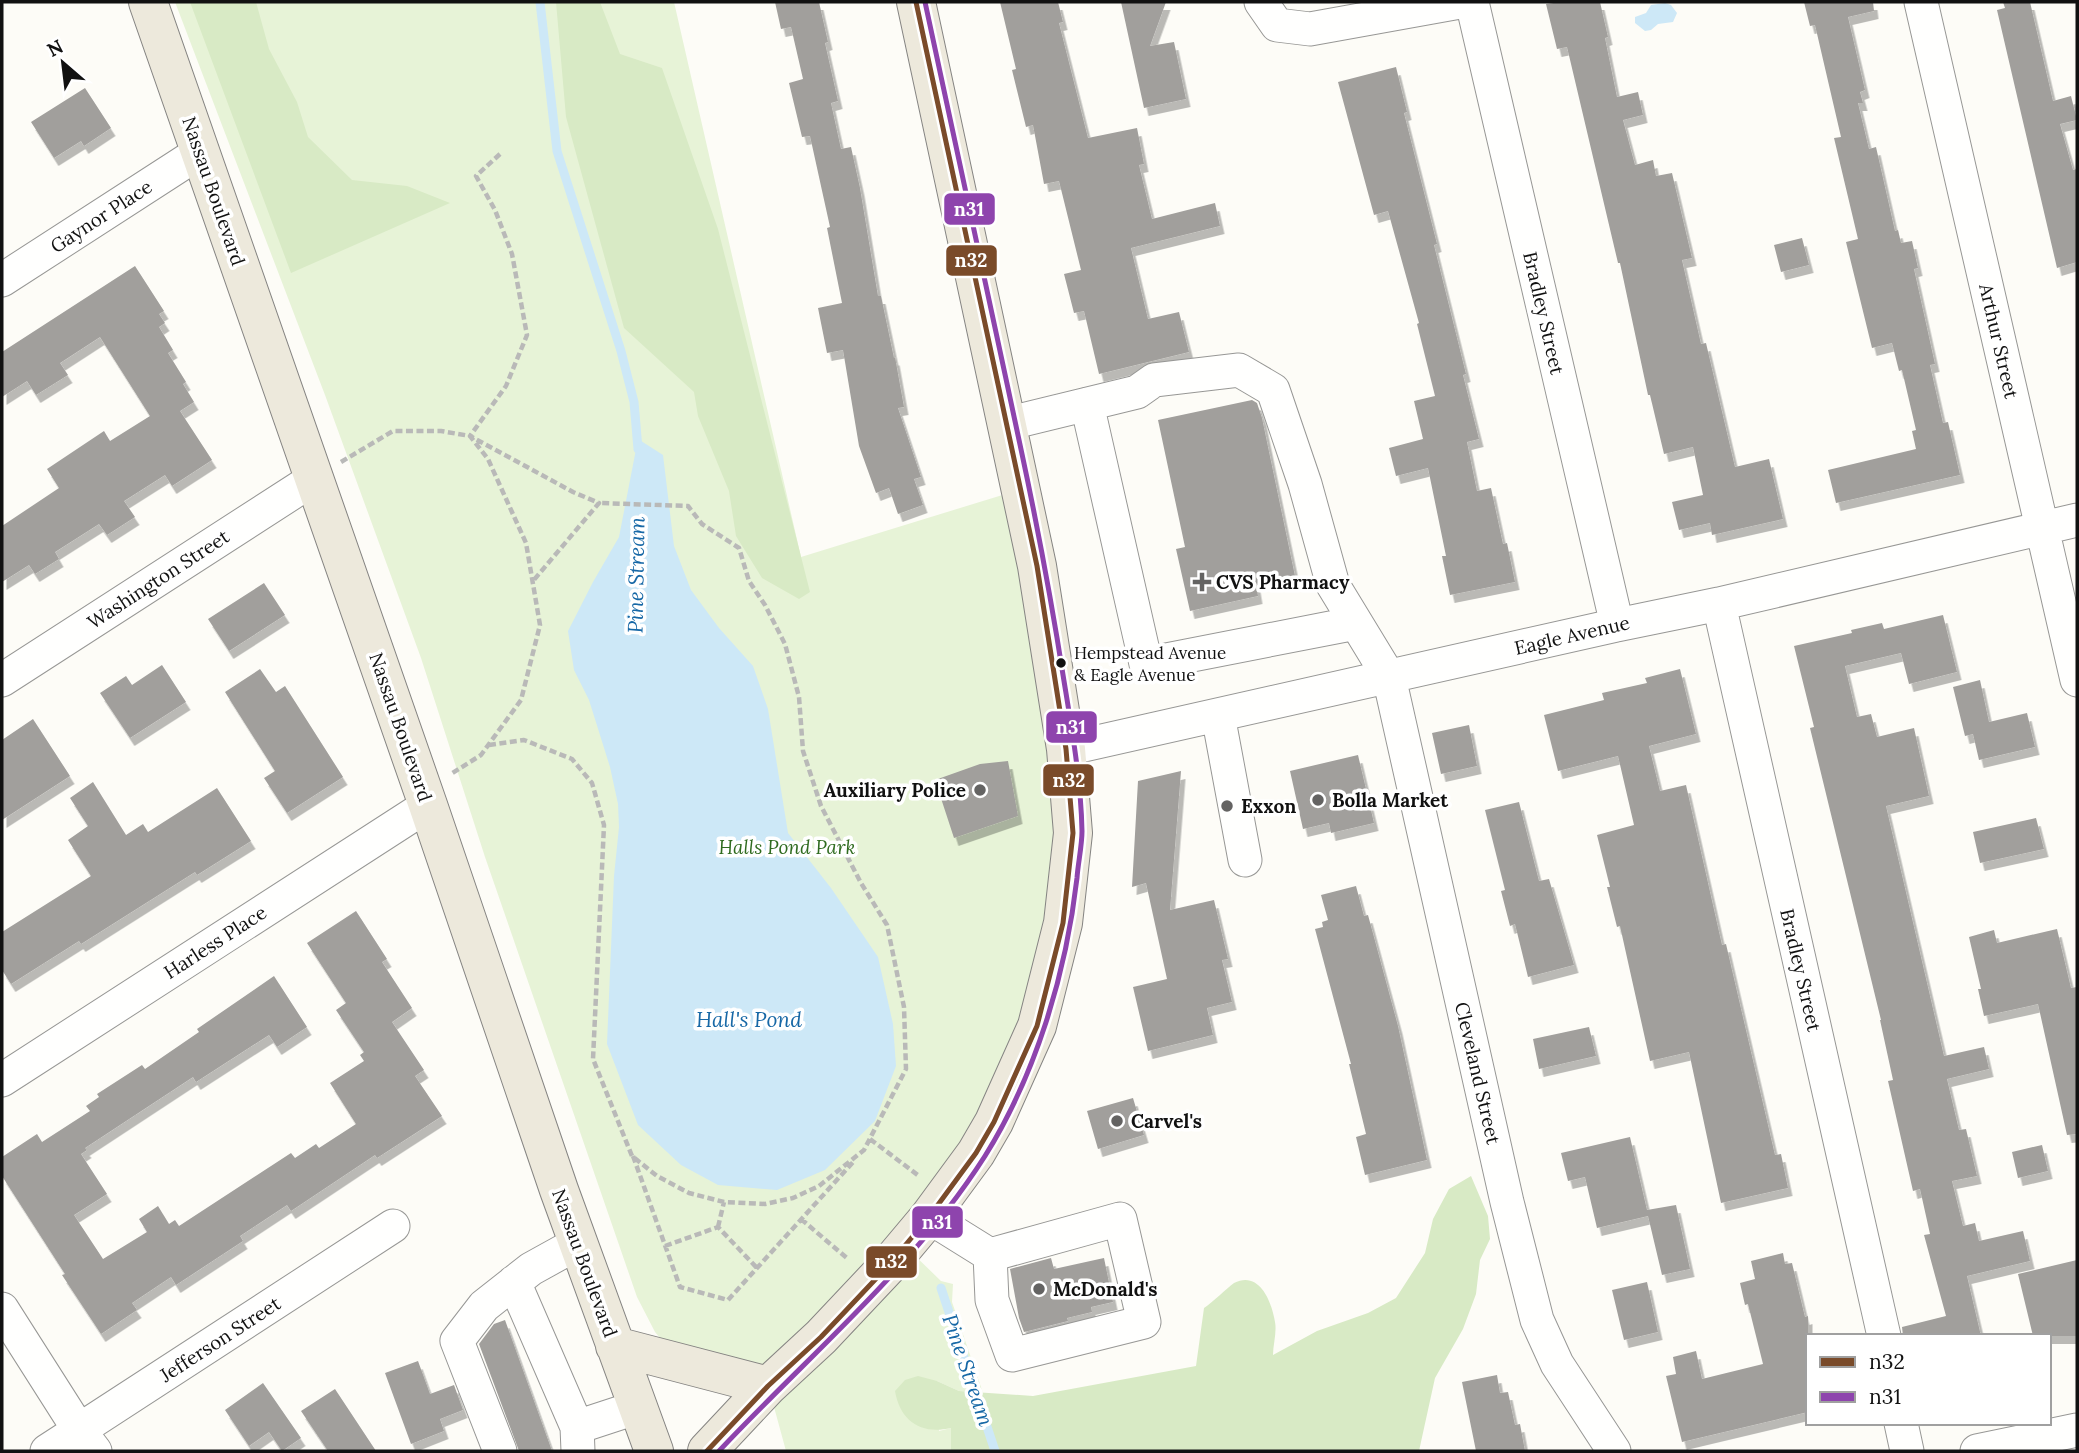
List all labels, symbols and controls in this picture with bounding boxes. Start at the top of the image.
north arrow [28,28,98,98]
text: N [43,34,67,62]
street label: Nassau Boulevard [177,113,251,269]
street label: Gaynor Place [46,174,156,258]
line badge: n31 [943,192,996,226]
text: n31 [954,197,984,221]
line badge: n32 [945,244,998,277]
text: n32 [955,248,987,272]
street label: Bradley Street [1518,249,1570,377]
street label: Arthur Street [1974,280,2024,402]
water label: Pine Stream [621,516,651,634]
street label: Washington Street [83,524,234,634]
place label: CVS Pharmacy [1216,570,1350,594]
marker: CVS Pharmacy [1194,574,1210,590]
street label: Eagle Avenue [1512,610,1632,660]
place label: Hempstead Avenue & Eagle Avenue [1074,642,1226,686]
street label: Nassau Boulevard [364,649,438,805]
marker: Hempstead Avenue & Eagle Avenue [1054,656,1068,670]
line badge: n31 [1045,710,1098,744]
text: n31 [1056,715,1086,739]
line badge: n32 [1042,763,1095,797]
text: n32 [1053,768,1085,792]
place label: Auxiliary Police [824,778,966,802]
marker: Auxiliary Police [972,782,988,798]
place label: Bolla Market [1332,788,1449,812]
marker: Bolla Market [1310,792,1326,808]
place label: Exxon [1241,794,1296,818]
marker: Exxon [1219,798,1235,814]
park label: Halls Pond Park [719,835,856,859]
street label: Harless Place [159,900,271,984]
street label: Bradley Street [1775,906,1827,1034]
street label: Cleveland Street [1450,1000,1506,1147]
water label: Hall's Pond [696,1006,802,1033]
place label: Carvel's [1131,1109,1202,1133]
marker: Carvel's [1109,1113,1125,1129]
street label: Nassau Boulevard [547,1186,623,1340]
line badge: n31 [911,1205,964,1239]
text: n31 [922,1210,952,1234]
line badge: n32 [865,1245,918,1279]
text: n32 [875,1249,907,1273]
place label: McDonald's [1053,1277,1158,1301]
marker: McDonald's [1031,1281,1047,1297]
street label: Jefferson Street [154,1291,285,1387]
water label: Pine Stream [936,1310,1000,1430]
legend [1806,1334,2051,1425]
text: n32 [1869,1348,1905,1375]
text: n31 [1869,1383,1901,1410]

